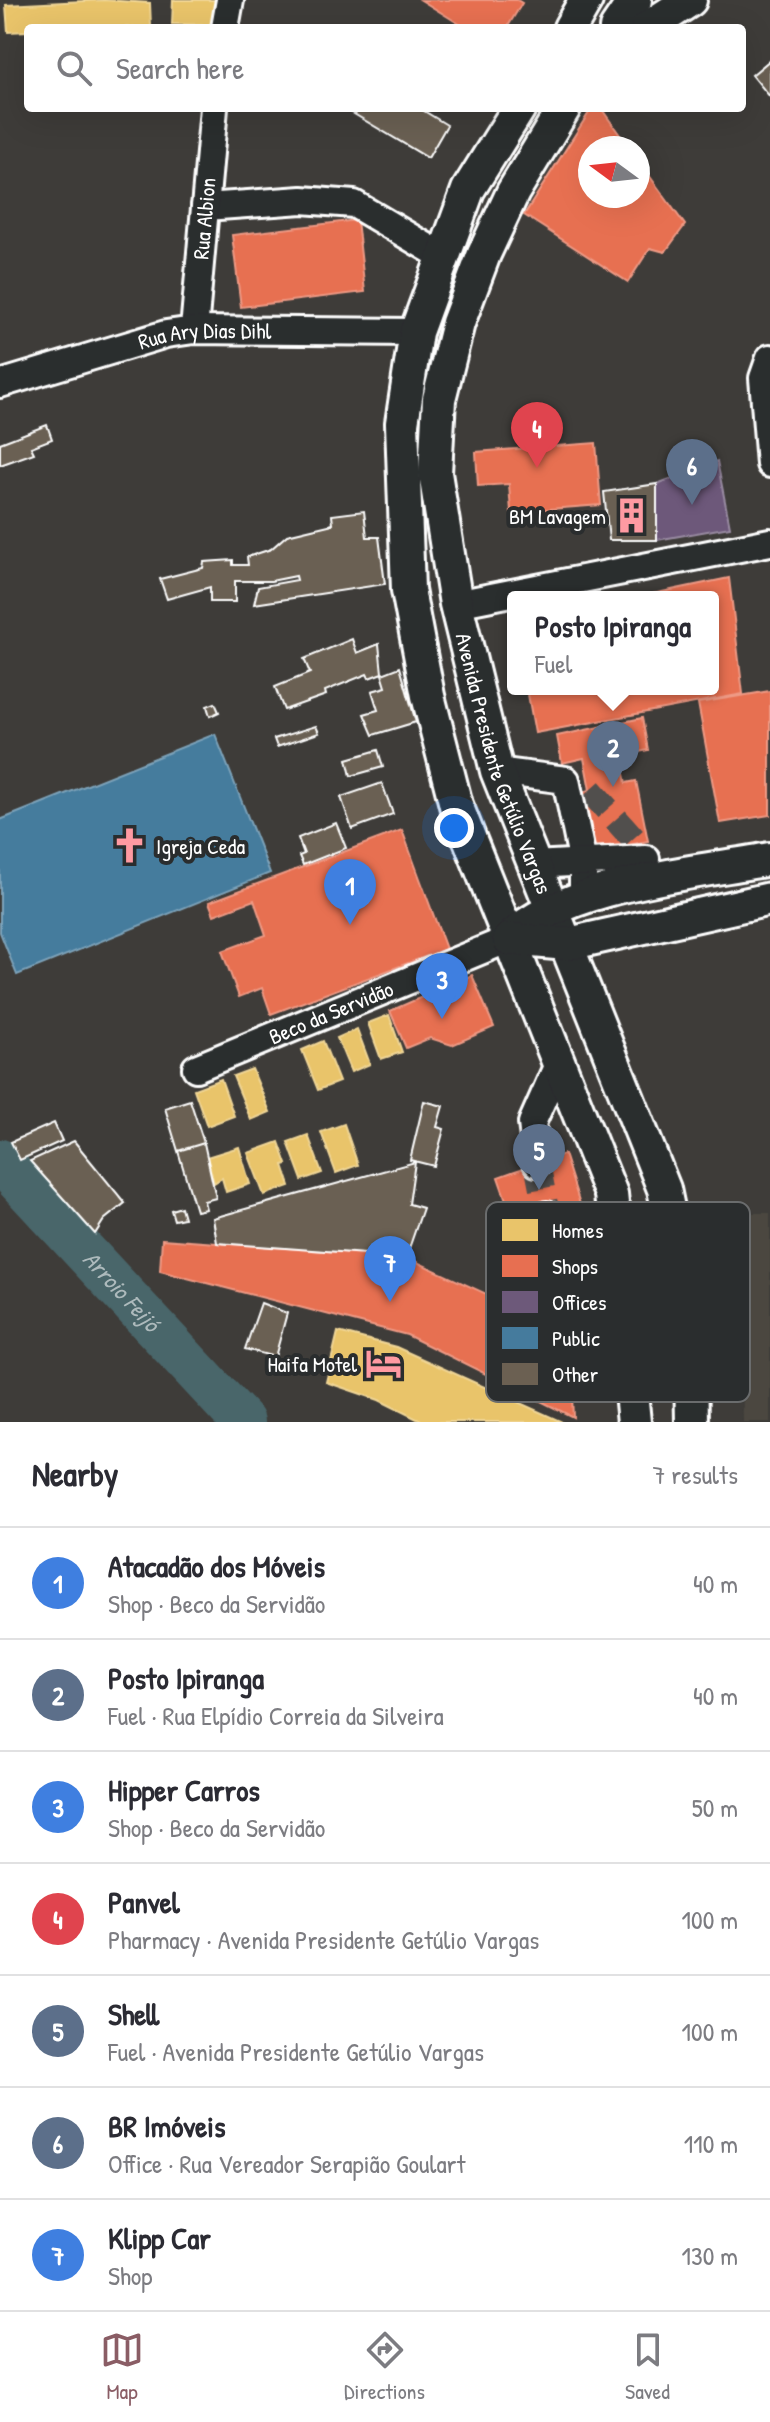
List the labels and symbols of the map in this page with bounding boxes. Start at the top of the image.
north arrow [578,136,650,208]
street label: Rua Albion [185,176,223,261]
street label: Rua Ary Dias Dihl [134,315,272,357]
pin: 4 [511,402,563,468]
pin: 6 [666,439,718,505]
building icon: BM Lavagem [613,497,651,535]
place label: BM Lavagem [509,501,606,531]
street label: Avenida Presidente Getúlio Vargas [449,630,559,898]
pin: 2 [587,721,639,787]
your location [434,808,474,848]
church icon: Igreja Ceda [111,827,149,865]
place label: Igreja Ceda [156,831,245,861]
pin: 1 [324,859,376,925]
pin: 3 [416,953,468,1019]
street label: Beco da Servidão [264,973,398,1051]
pin: 5 [513,1124,565,1190]
legend [486,1202,750,1402]
text: Homes [552,1215,603,1245]
pin: 7 [364,1236,416,1302]
water label: Arroio Feijó [76,1243,169,1340]
text: Shops [552,1251,598,1281]
text: Offices [552,1287,606,1317]
text: Public [552,1323,600,1353]
hotel icon: Haifa Motel [364,1345,402,1383]
place label: Haifa Motel [267,1349,357,1379]
text: Other [552,1359,599,1389]

